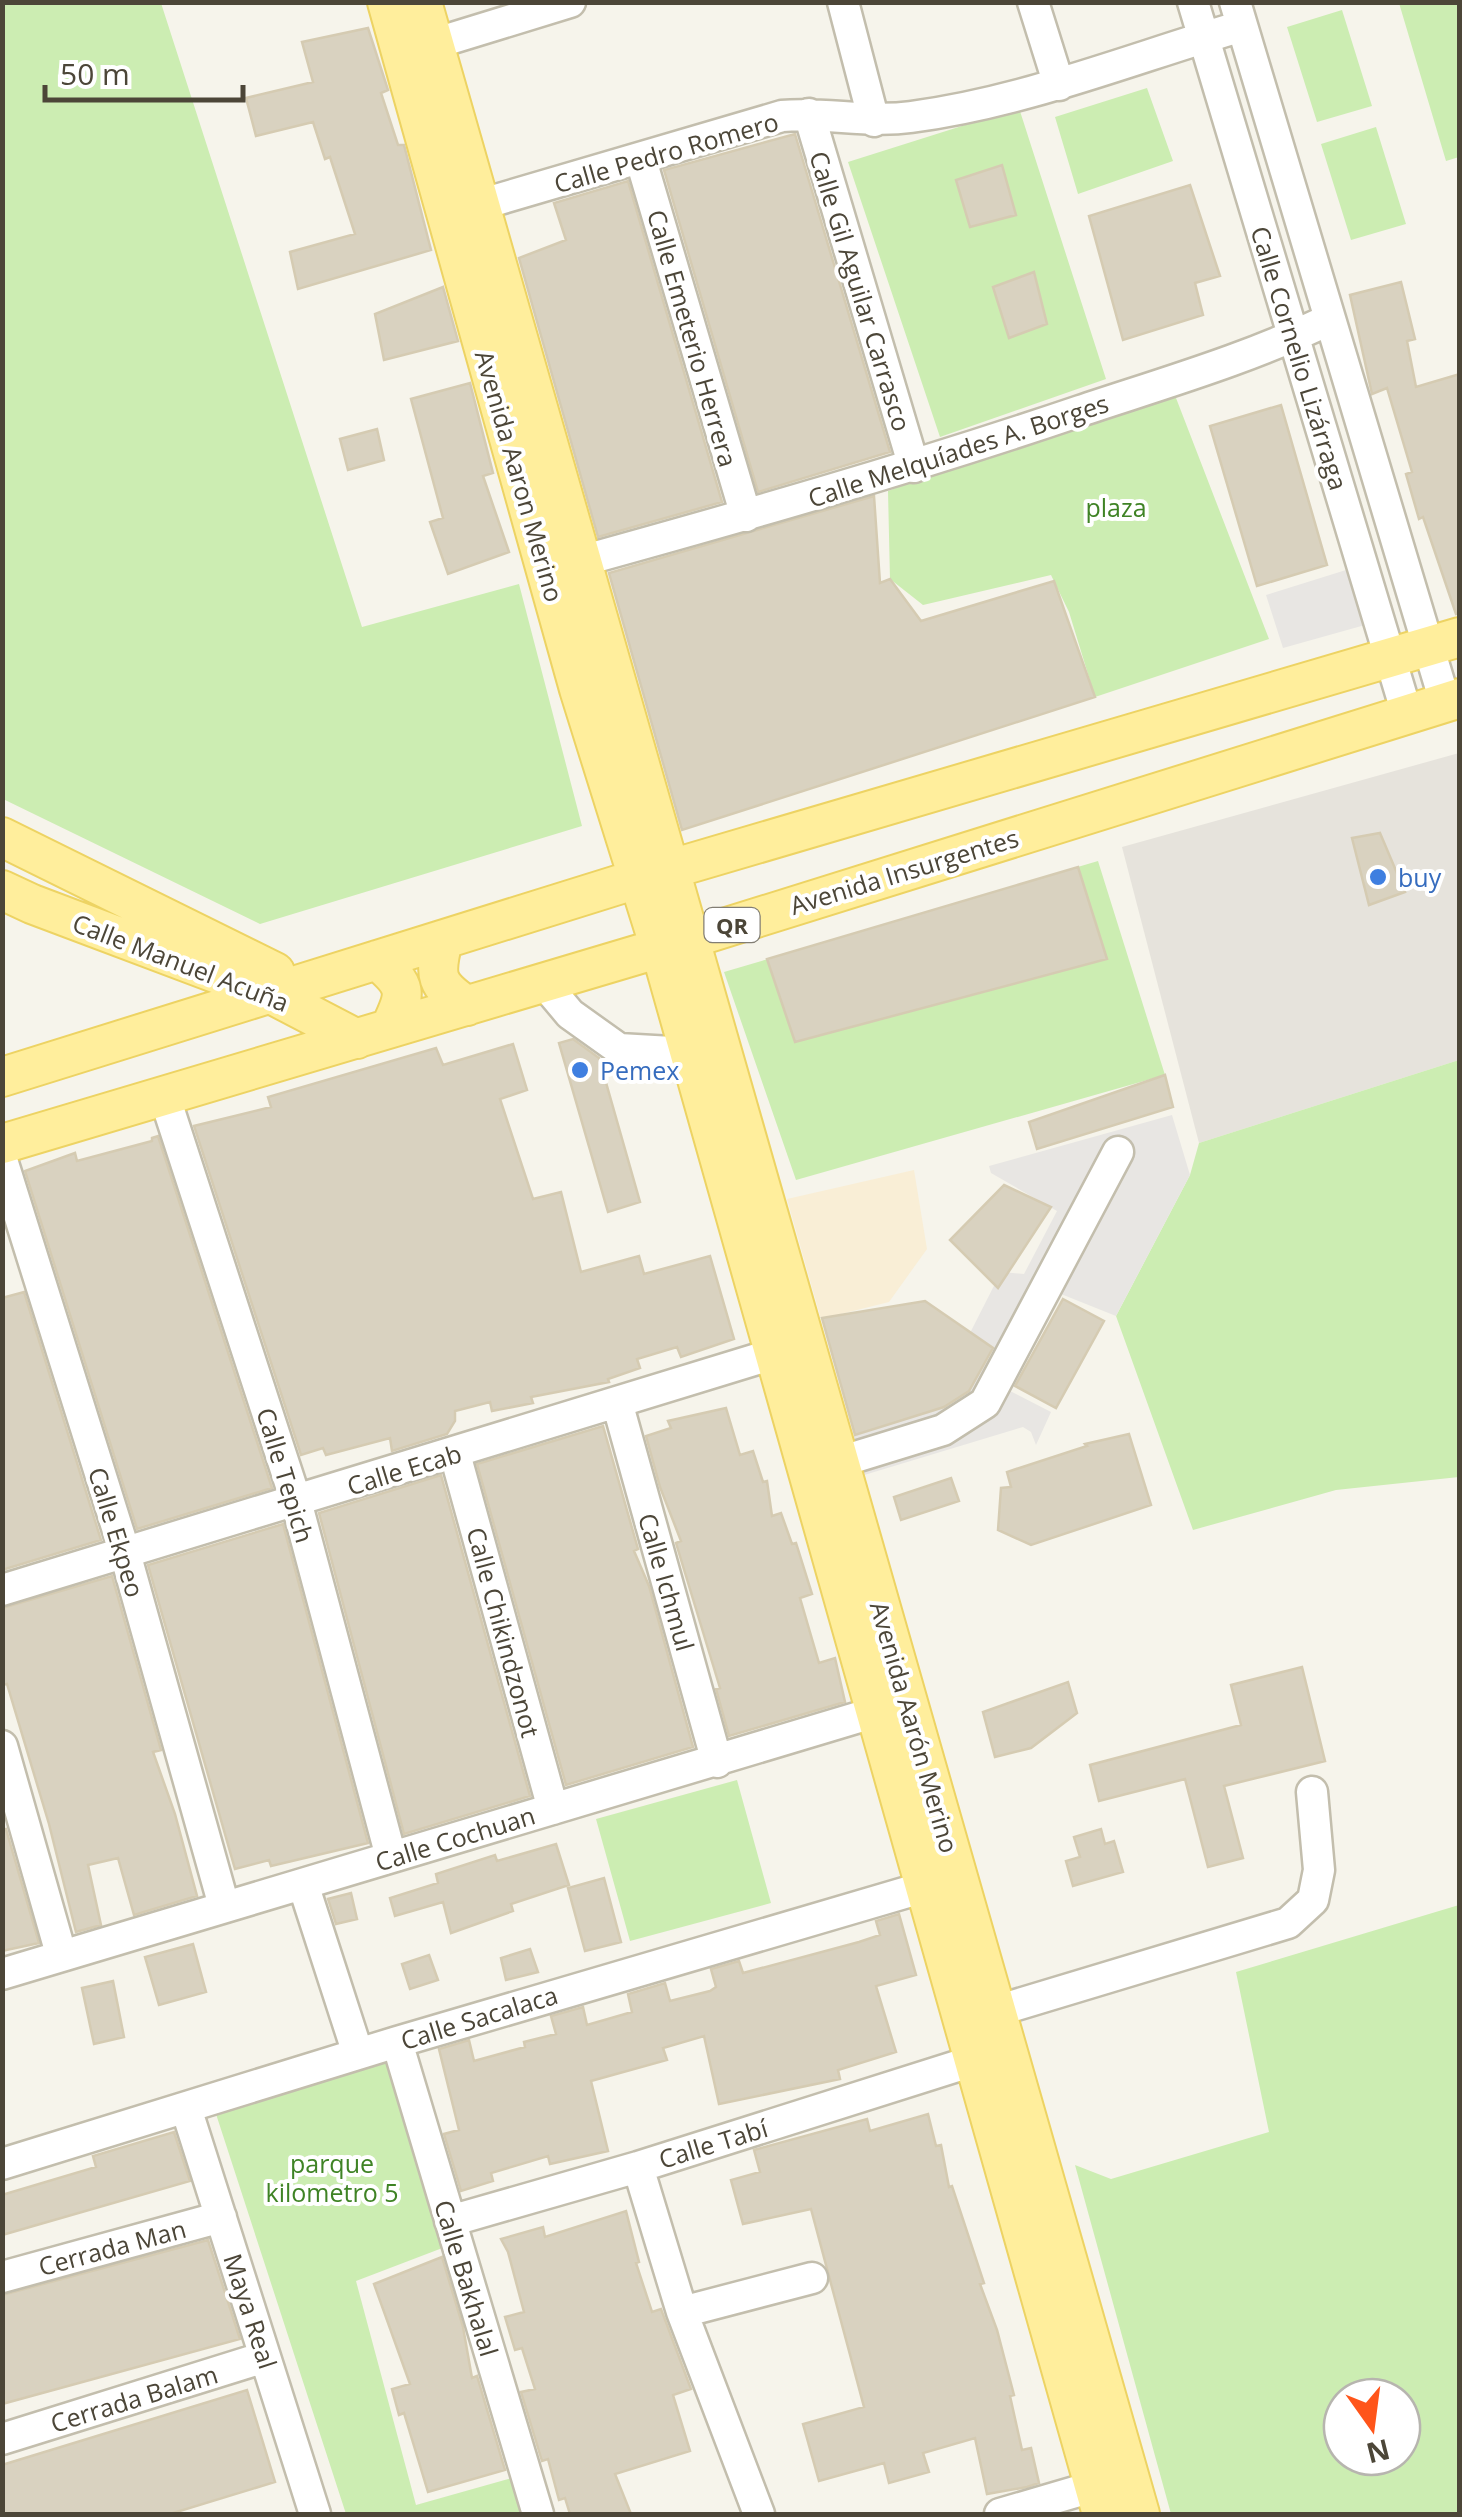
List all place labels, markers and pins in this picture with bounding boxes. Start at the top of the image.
place label: buy [1398,860,1442,894]
marker: buy [1367,866,1389,888]
place label: Pemex [600,1053,679,1087]
marker: Pemex [569,1059,591,1081]

